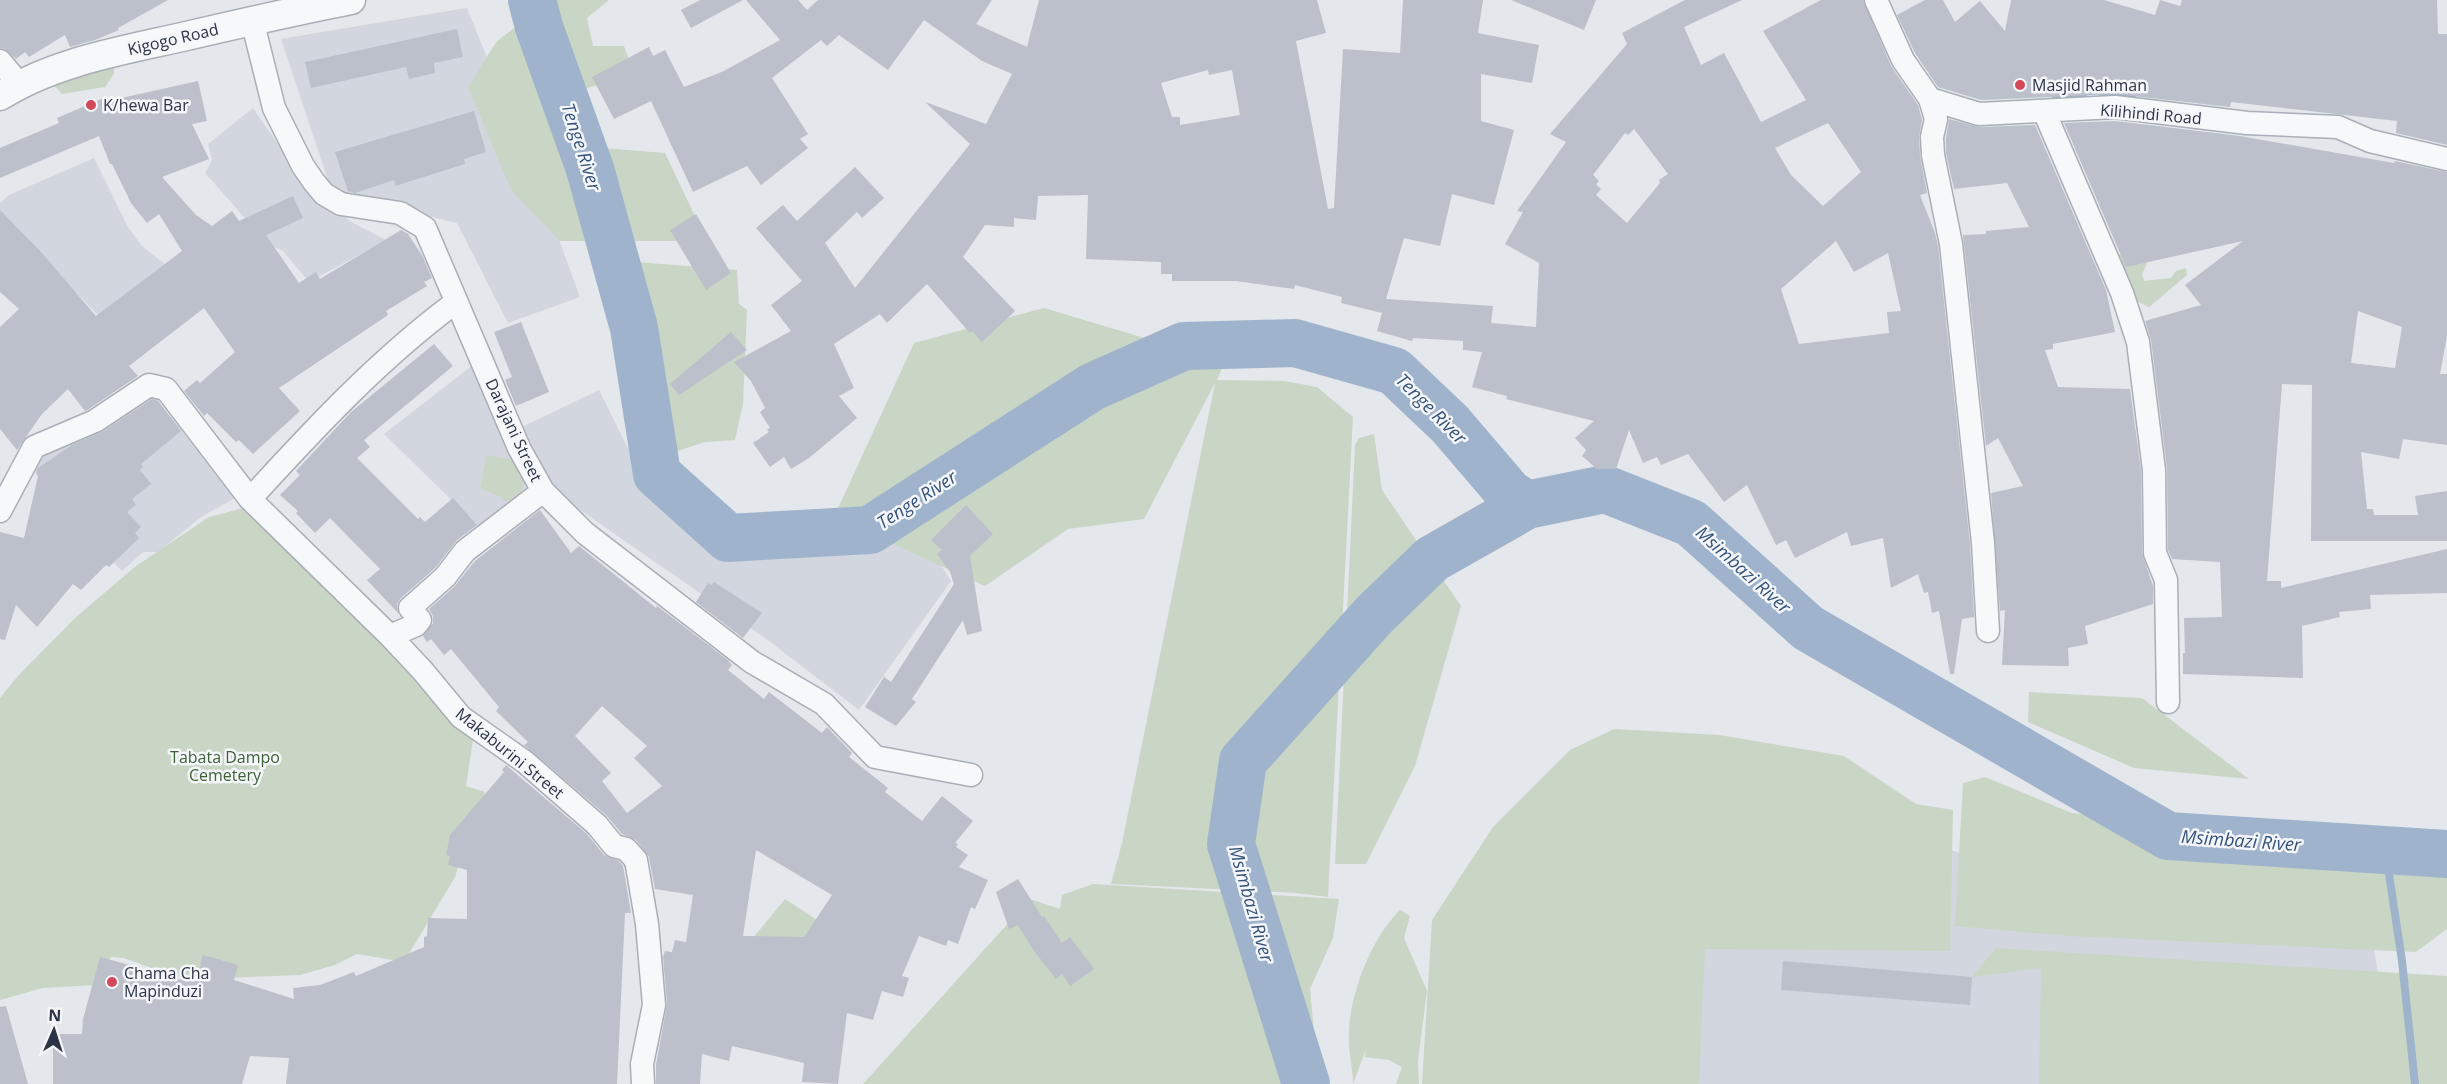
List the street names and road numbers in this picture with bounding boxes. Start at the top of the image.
street label: Kigogo Road [125,18,221,60]
street label: Kilihindi Road [2099,99,2203,129]
street label: Darajani Street [480,375,548,485]
street label: Makaburini Street [451,702,569,804]

